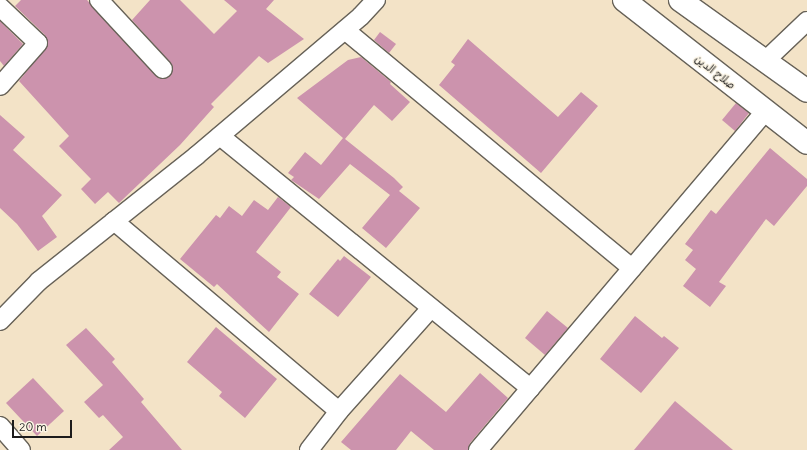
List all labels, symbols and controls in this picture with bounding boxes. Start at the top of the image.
street label: صلاح الدين [692,52,738,92]
scale bar [14,412,74,438]
text: 20 m [19,419,47,434]

